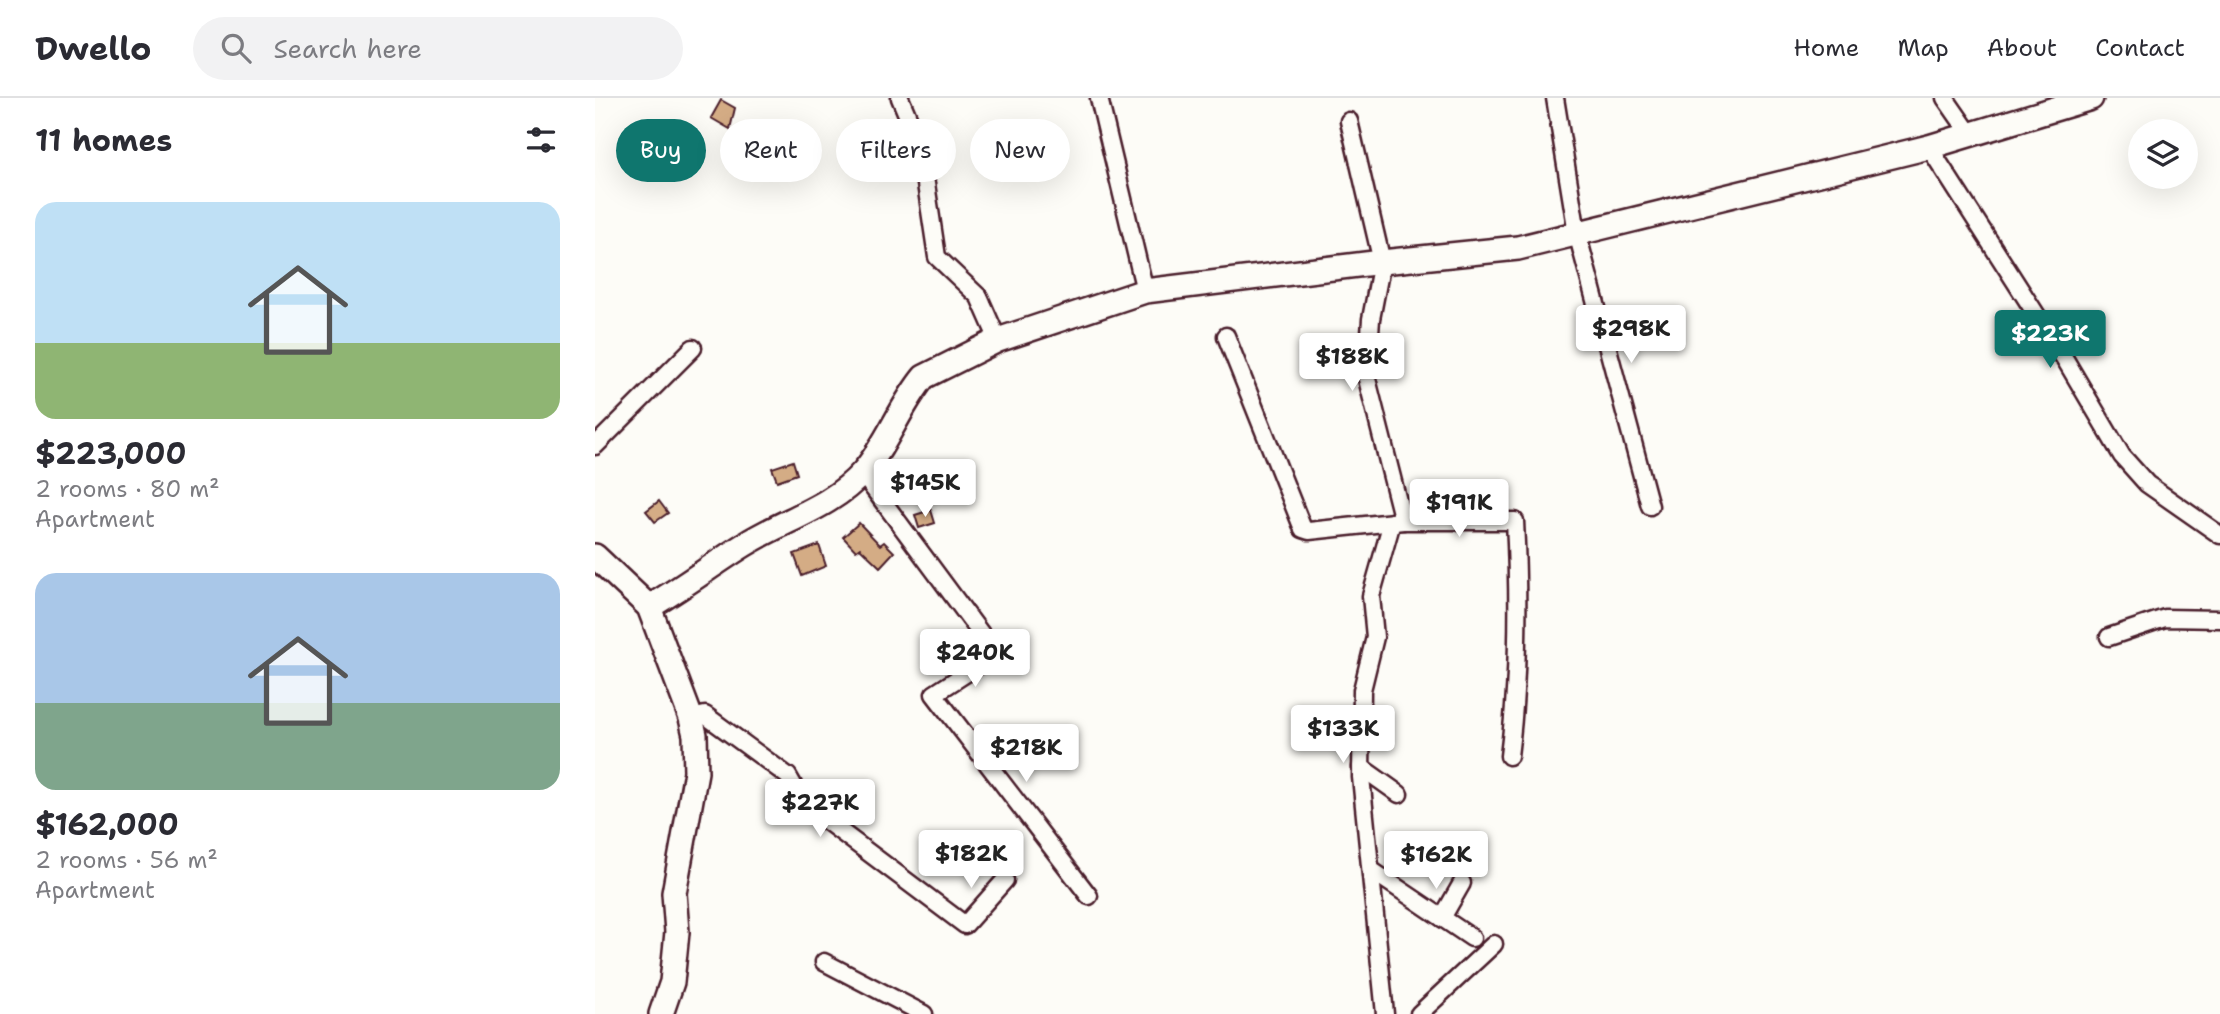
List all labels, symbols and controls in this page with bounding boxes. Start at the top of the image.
search box [193,17,683,80]
text: Dwello [35,26,151,71]
icon: search [217,29,255,67]
text: Search here [273,31,422,66]
text: Home [1793,32,1859,64]
text: Map [1897,32,1949,64]
text: About [1987,32,2057,64]
text: Contact [2095,32,2185,64]
chip: Buy [616,119,706,182]
chip: Rent [720,119,822,182]
chip: Filters [836,119,956,182]
chip: New [970,119,1070,182]
map controls [2128,119,2198,189]
button: layers [2128,119,2198,189]
text: 11 homes [35,120,172,161]
icon: filters [522,121,560,159]
icon: home [235,247,361,373]
pin: $298K [1582,306,1680,365]
pin: $223K [2001,310,2099,370]
text: $298K [1592,313,1670,343]
text: $223K [2011,318,2089,348]
pin: $188K [1303,334,1401,393]
text: $188K [1315,341,1389,371]
text: $223,000 [35,433,187,474]
pin: $145K [876,460,974,519]
text: $145K [890,467,960,497]
text: 2 rooms · 80 m² [35,474,220,504]
pin: $191K [1410,480,1508,539]
text: $191K [1426,487,1492,517]
text: Apartment [35,504,155,534]
icon: home [235,618,361,744]
pin: $240K [926,630,1024,689]
text: $240K [936,637,1014,667]
pin: $133K [1294,706,1392,765]
text: $133K [1307,713,1379,743]
pin: $218K [977,724,1075,784]
text: $218K [990,732,1062,762]
pin: $227K [771,780,869,839]
text: $227K [781,787,859,817]
text: $162,000 [35,804,179,845]
pin: $182K [922,830,1020,890]
pin: $162K [1387,832,1485,891]
text: $182K [935,838,1007,868]
text: $162K [1400,839,1472,869]
text: 2 rooms · 56 m² [35,845,218,875]
text: Apartment [35,875,155,905]

